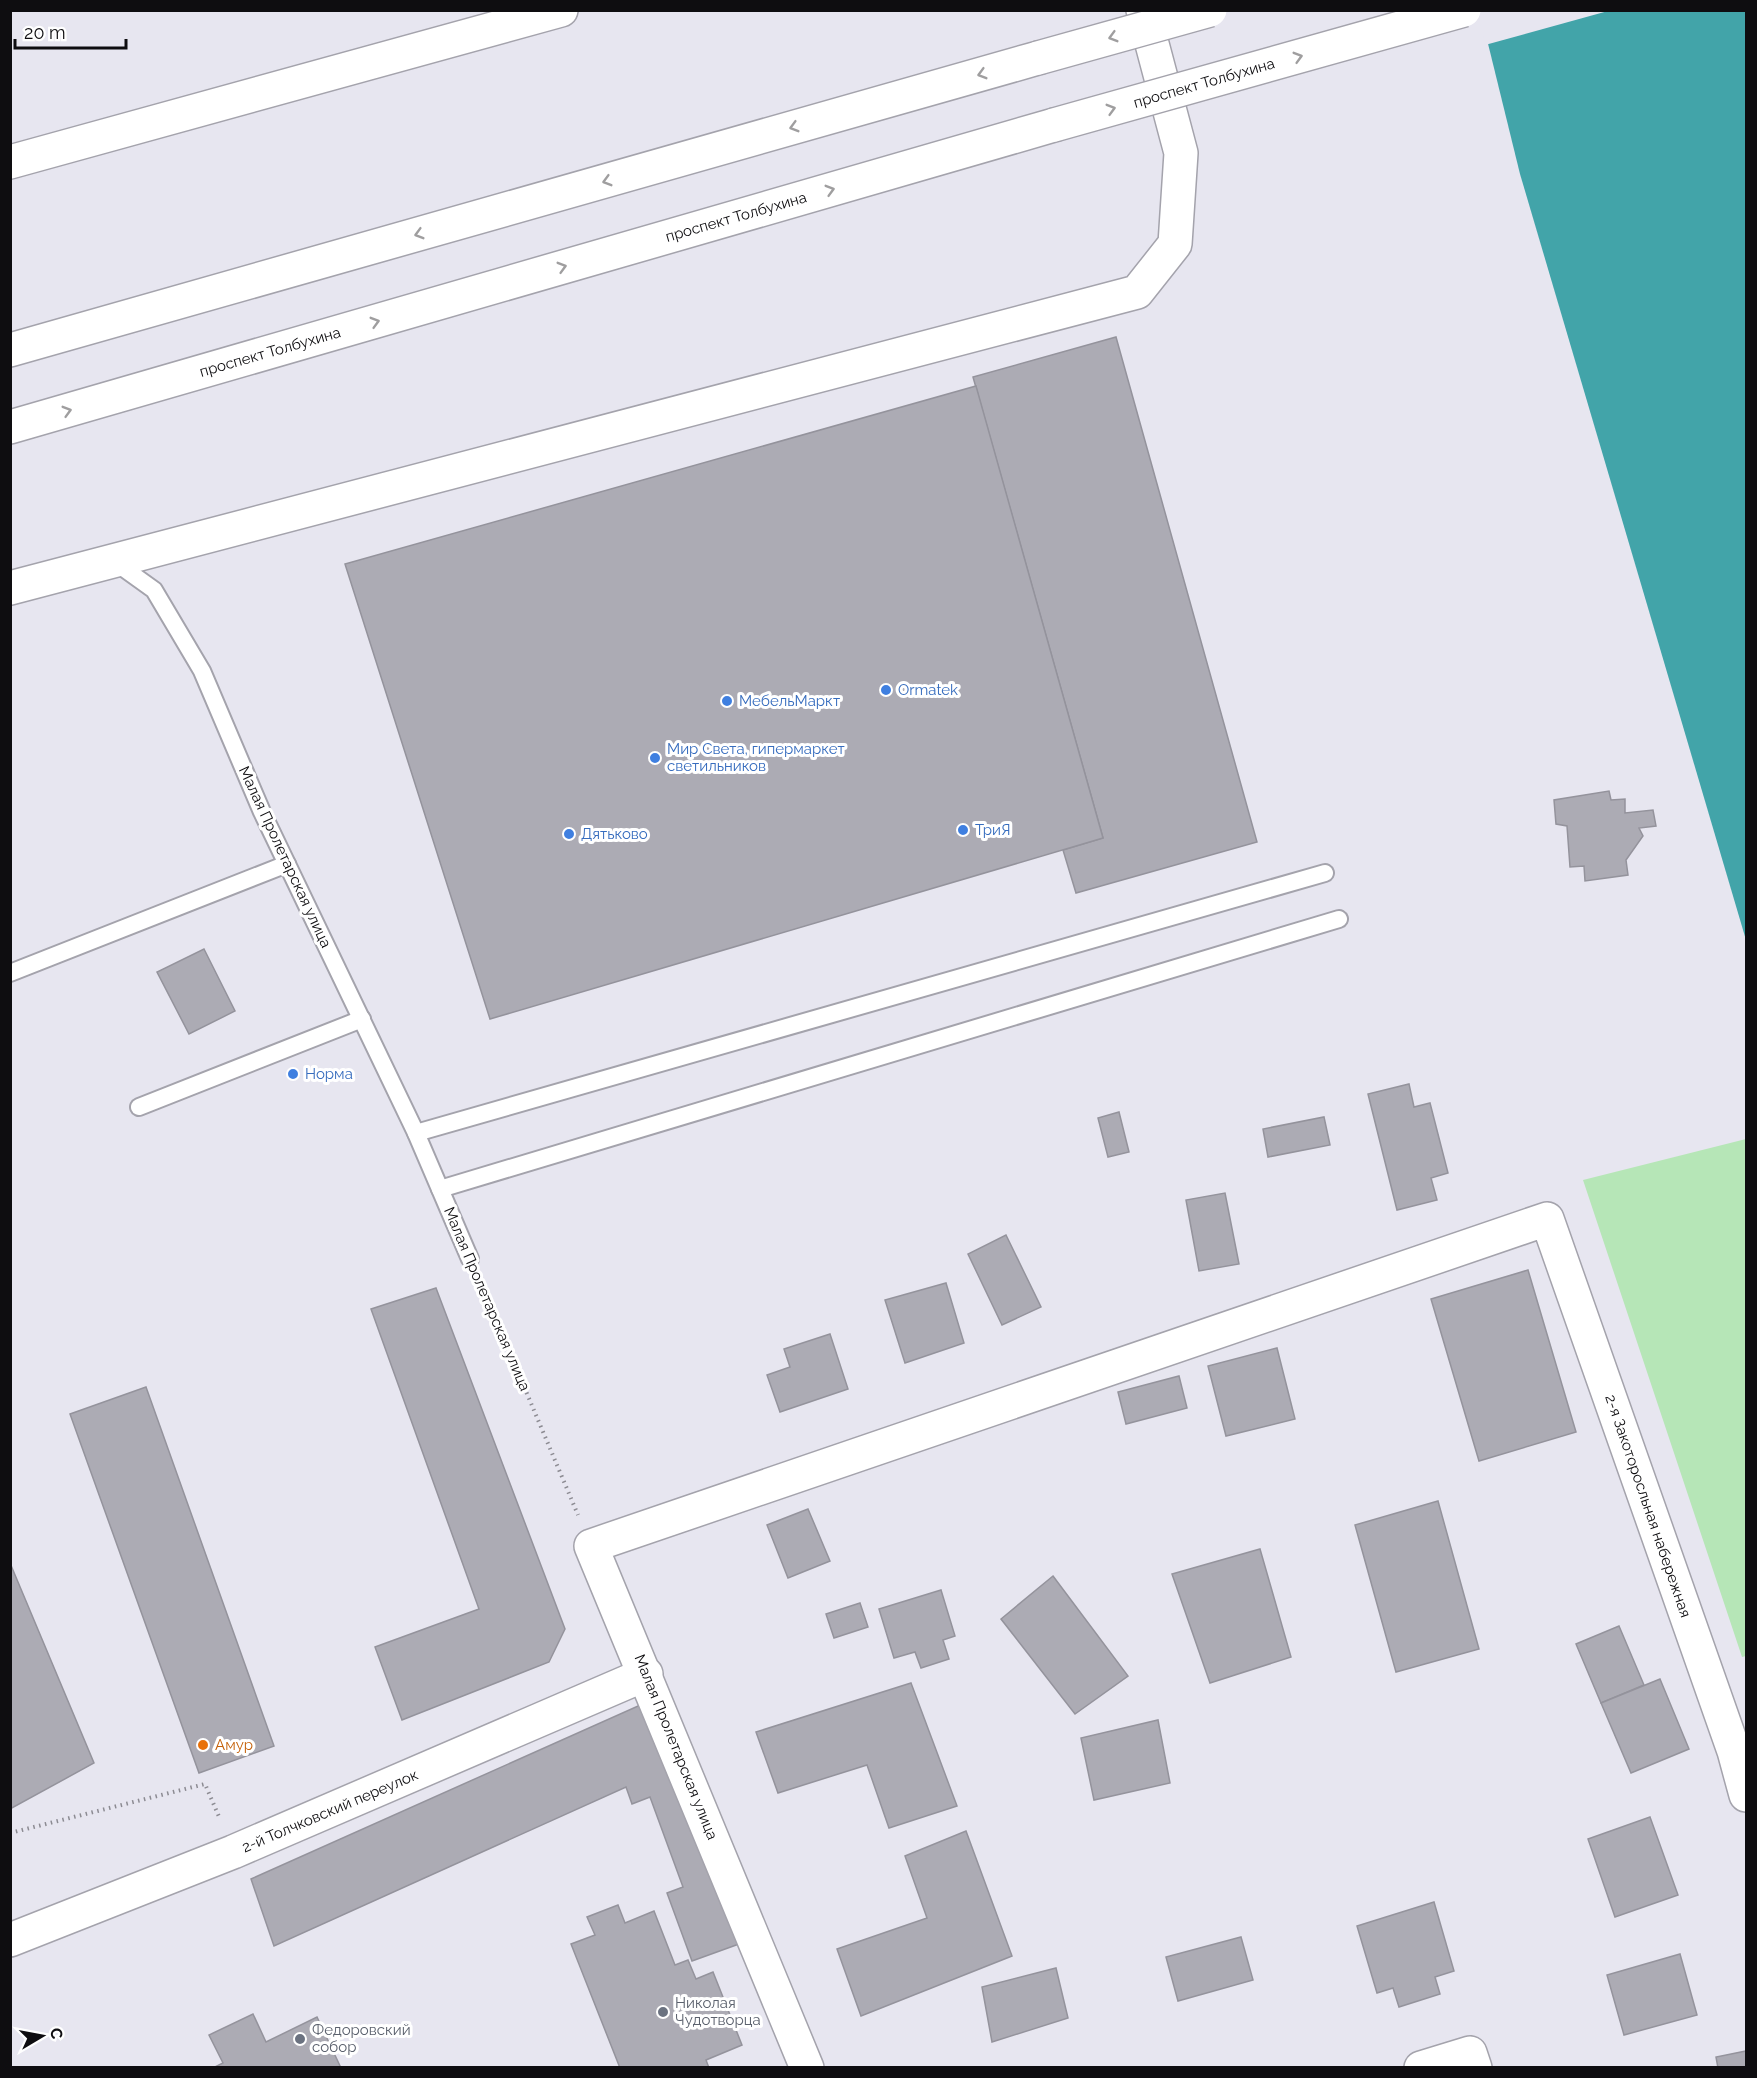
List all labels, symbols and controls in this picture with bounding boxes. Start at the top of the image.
scale bar [15,12,126,50]
text: 20 m [24,22,66,43]
one-way arrow [1108,30,1118,43]
one-way arrow [1293,51,1303,64]
street label: проспект Толбухина [1131,54,1277,112]
one-way arrow [977,67,988,79]
one-way arrow [1105,104,1115,116]
one-way arrow [789,120,799,133]
one-way arrow [602,174,613,186]
one-way arrow [825,184,835,197]
street label: проспект Толбухина [663,188,809,246]
one-way arrow [414,227,425,239]
one-way arrow [556,262,567,274]
one-way arrow [369,317,380,329]
street label: проспект Толбухина [197,323,343,381]
one-way arrow [61,406,72,418]
place label: Ormatek [898,681,958,699]
marker: Ormatek [879,683,893,697]
place label: МебельМаркт [739,692,840,710]
marker: МебельМаркт [720,694,734,708]
place label: Мир Света, гипермаркет светильников [667,740,845,775]
marker: Мир Света, гипермаркет светильников [648,751,662,765]
street label: Малая Пролетарская улица [235,763,335,951]
place label: ТриЯ [975,821,1011,839]
marker: ТриЯ [956,823,970,837]
place label: Дятьково [581,825,648,843]
marker: Дятьково [562,827,576,841]
place label: Норма [305,1065,353,1083]
marker: Норма [286,1067,300,1081]
street label: Малая Пролетарская улица [440,1204,534,1394]
street label: 2-я Закоторосльная набережная [1601,1392,1695,1620]
street label: Малая Пролетарская улица [631,1652,721,1842]
place label: Амур [215,1736,253,1754]
marker: Амур [196,1738,210,1752]
street label: 2-й Толчковский переулок [239,1766,421,1856]
place label: Николая Чудотворца [675,1994,761,2029]
marker: Николая Чудотворца [656,2005,670,2019]
north arrow [12,2006,72,2066]
place label: Федоровский собор [312,2021,411,2056]
text: С [46,2026,67,2041]
marker: Федоровский собор [293,2032,307,2046]

